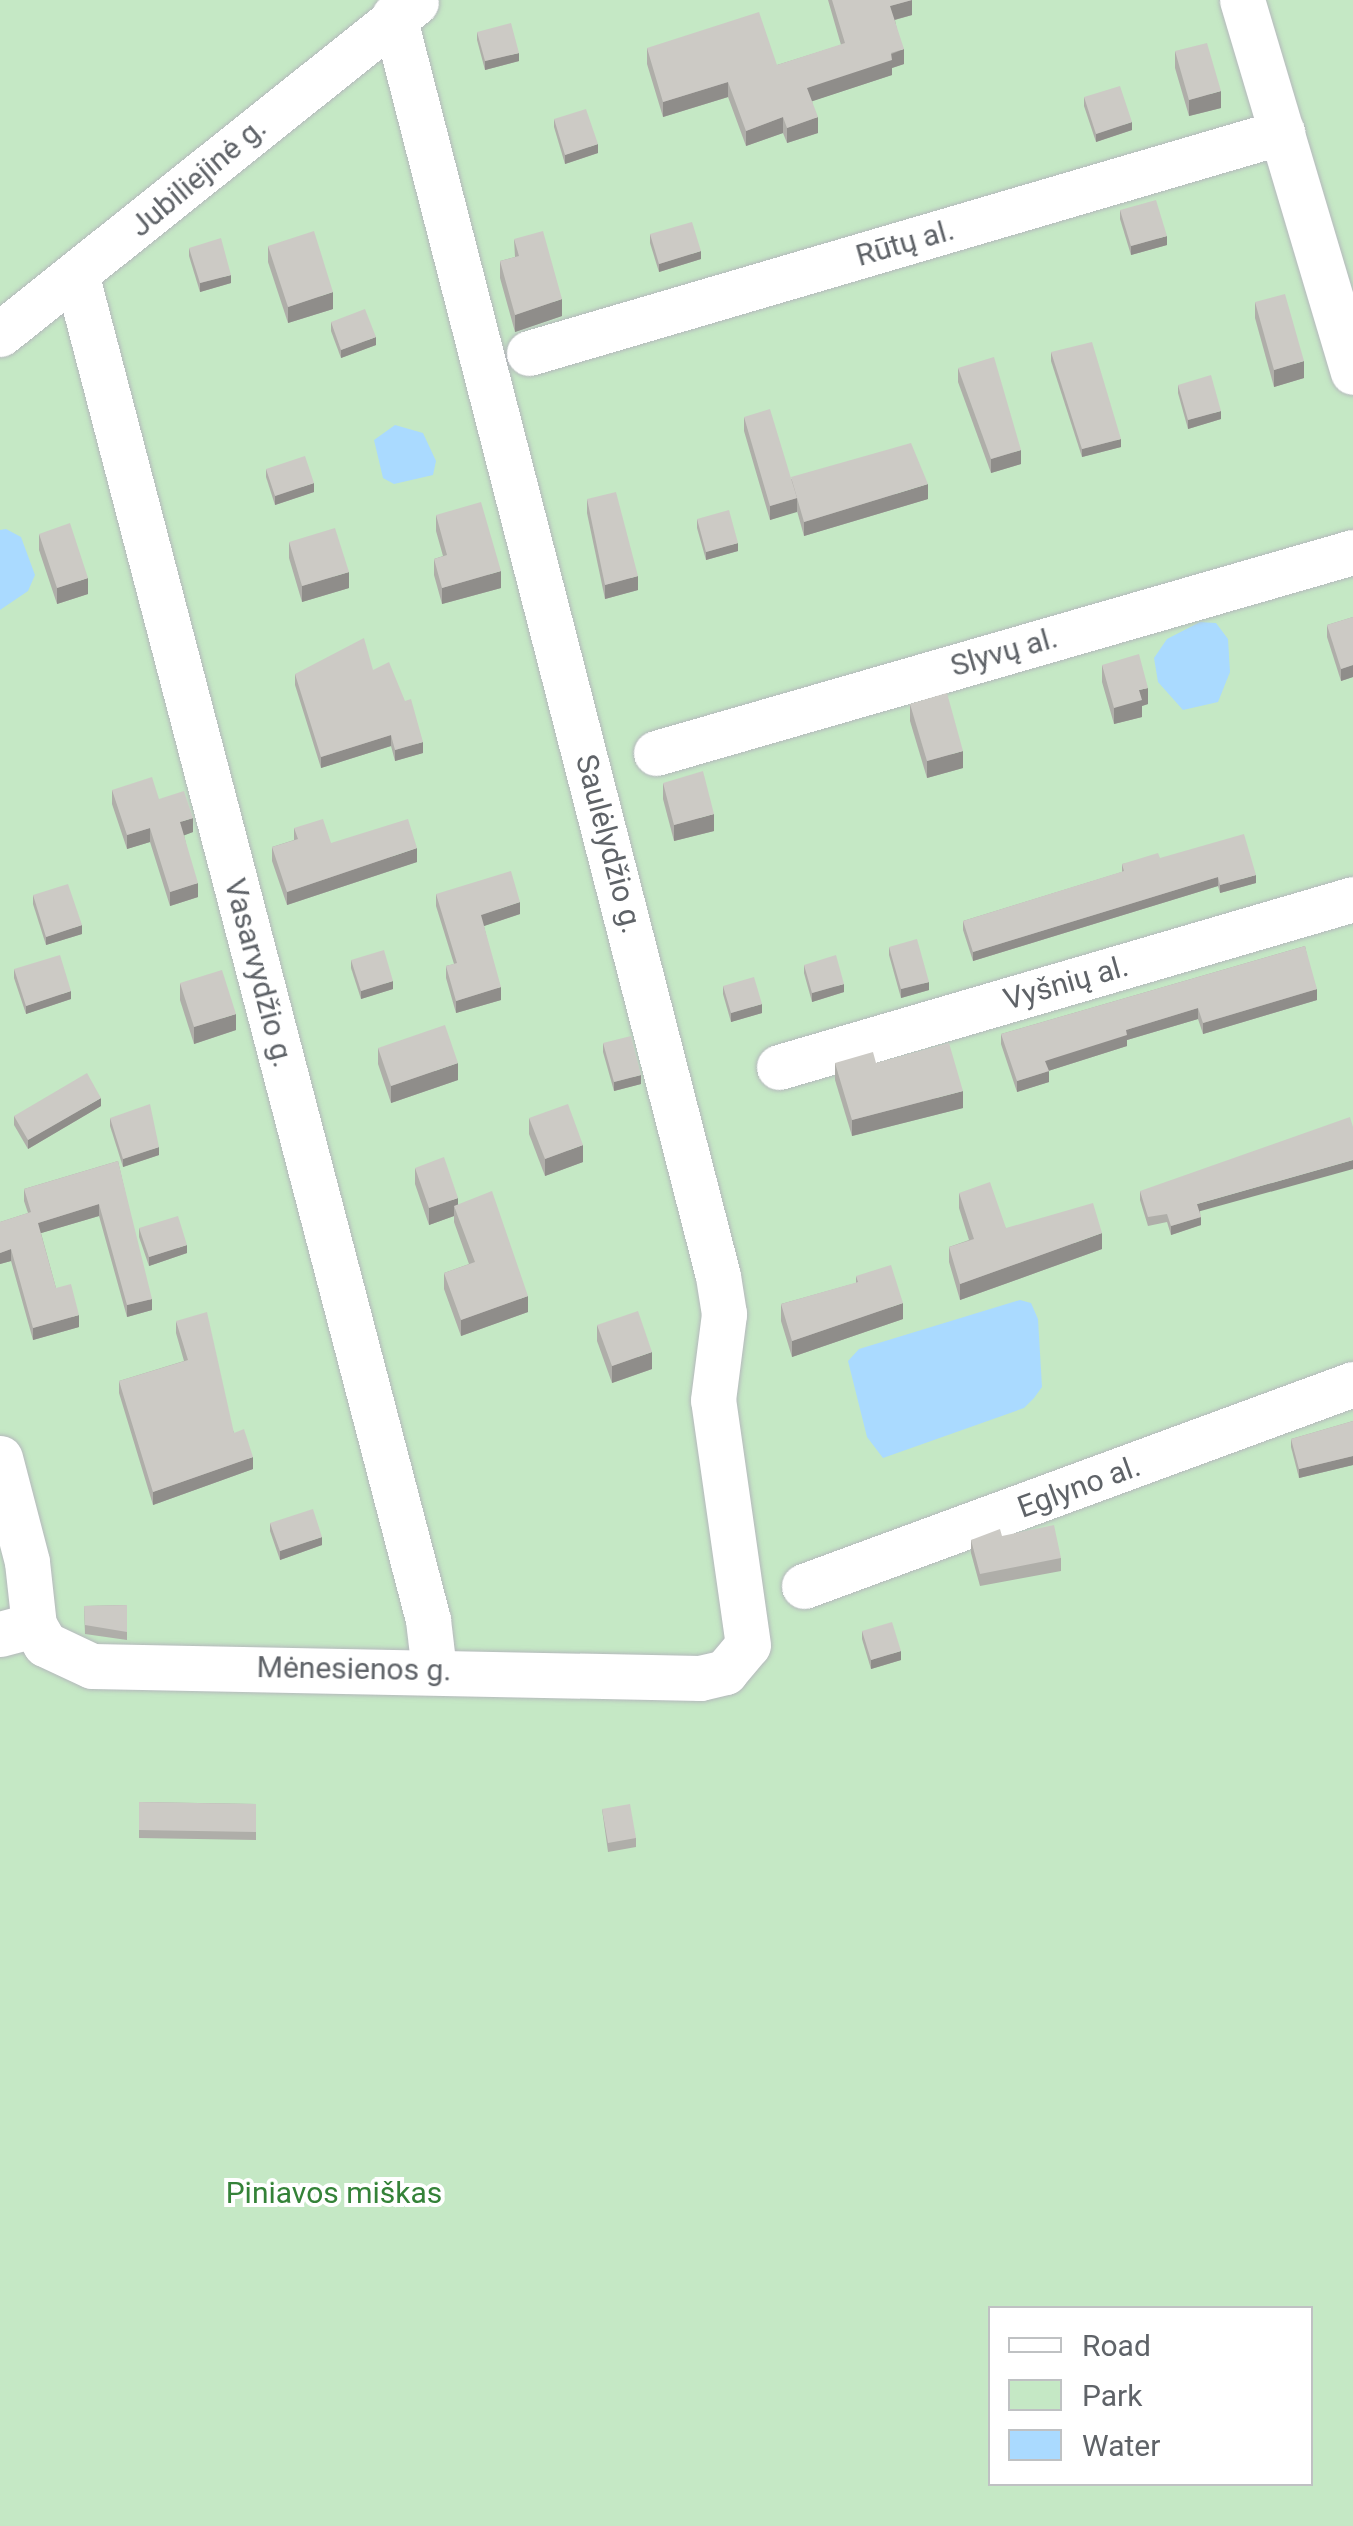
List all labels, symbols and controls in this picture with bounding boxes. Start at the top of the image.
street label: Jubiliejinė g. [123,110,273,244]
street label: Rūtų al. [852,212,958,274]
street label: Slyvų al. [946,620,1062,684]
street label: Saulėlydžio g. [568,751,650,937]
street label: Vasarvydžio g. [217,875,301,1071]
street label: Vyšnių al. [1000,948,1132,1018]
street label: Eglyno al. [1013,1448,1145,1526]
street label: Mėnesienos g. [256,1649,452,1689]
park label: Piniavos miškas [226,2175,442,2211]
legend [988,2306,1313,2486]
text: Road [1082,2328,1151,2363]
text: Park [1082,2378,1142,2413]
text: Water [1082,2428,1160,2463]

